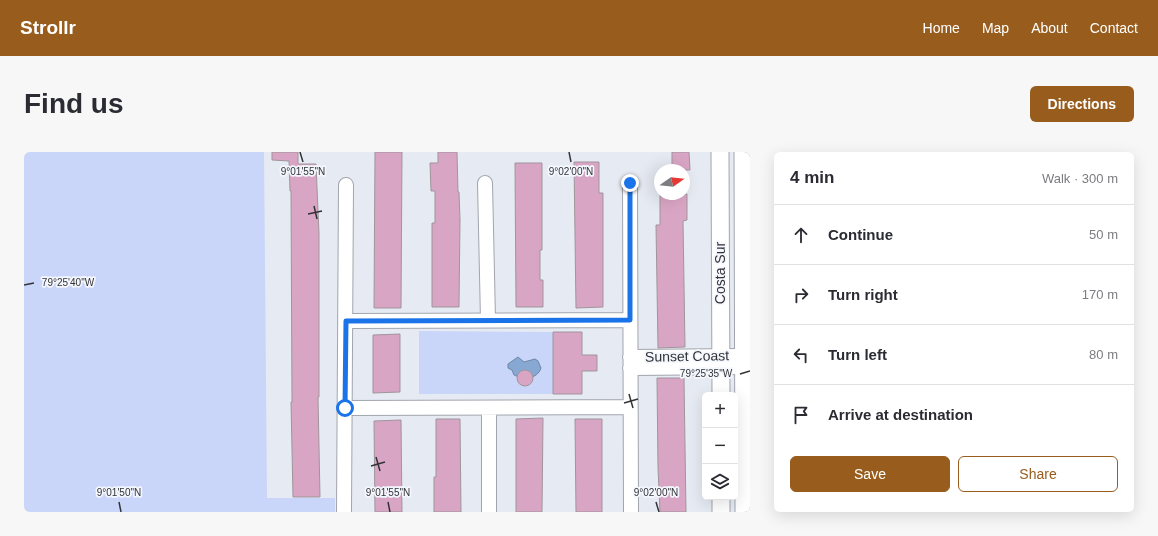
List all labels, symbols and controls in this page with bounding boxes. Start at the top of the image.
text: Strollr [20,17,76,38]
text: Home [923,20,960,36]
text: Map [982,20,1009,36]
text: About [1031,20,1068,36]
text: Contact [1090,20,1138,36]
button: Directions [1030,86,1134,122]
text: Find us [24,88,124,119]
north arrow [654,164,690,200]
text: 9°01'55"N [281,166,325,177]
text: 9°02'00"N [549,166,593,177]
text: 4 min [790,168,834,187]
text: Walk · 300 m [1042,171,1118,186]
route end [621,174,639,192]
icon: ahead [790,224,812,246]
text: Continue [828,226,893,243]
text: 50 m [1089,227,1118,242]
street label: Costa Sur [712,242,728,304]
text: 79°25'40"W [42,277,95,288]
icon: right [790,284,812,306]
text: Turn right [828,286,898,303]
text: 170 m [1082,287,1118,302]
icon: left [790,344,812,366]
text: Turn left [828,346,887,363]
street label: Sunset Coast [645,347,729,365]
text: 80 m [1089,347,1118,362]
text: 79°25'35"W [680,368,733,379]
map controls [702,392,738,500]
button: + [702,392,738,428]
route start [336,399,354,417]
icon: arrive [790,404,812,426]
text: Arrive at destination [828,406,973,423]
button: − [702,428,738,464]
button: Save [790,456,950,492]
button: Share [958,456,1118,492]
button: layers [702,464,738,500]
text: 9°01'50"N [97,487,141,498]
text: 9°01'55"N [366,487,410,498]
text: 9°02'00"N [634,487,678,498]

